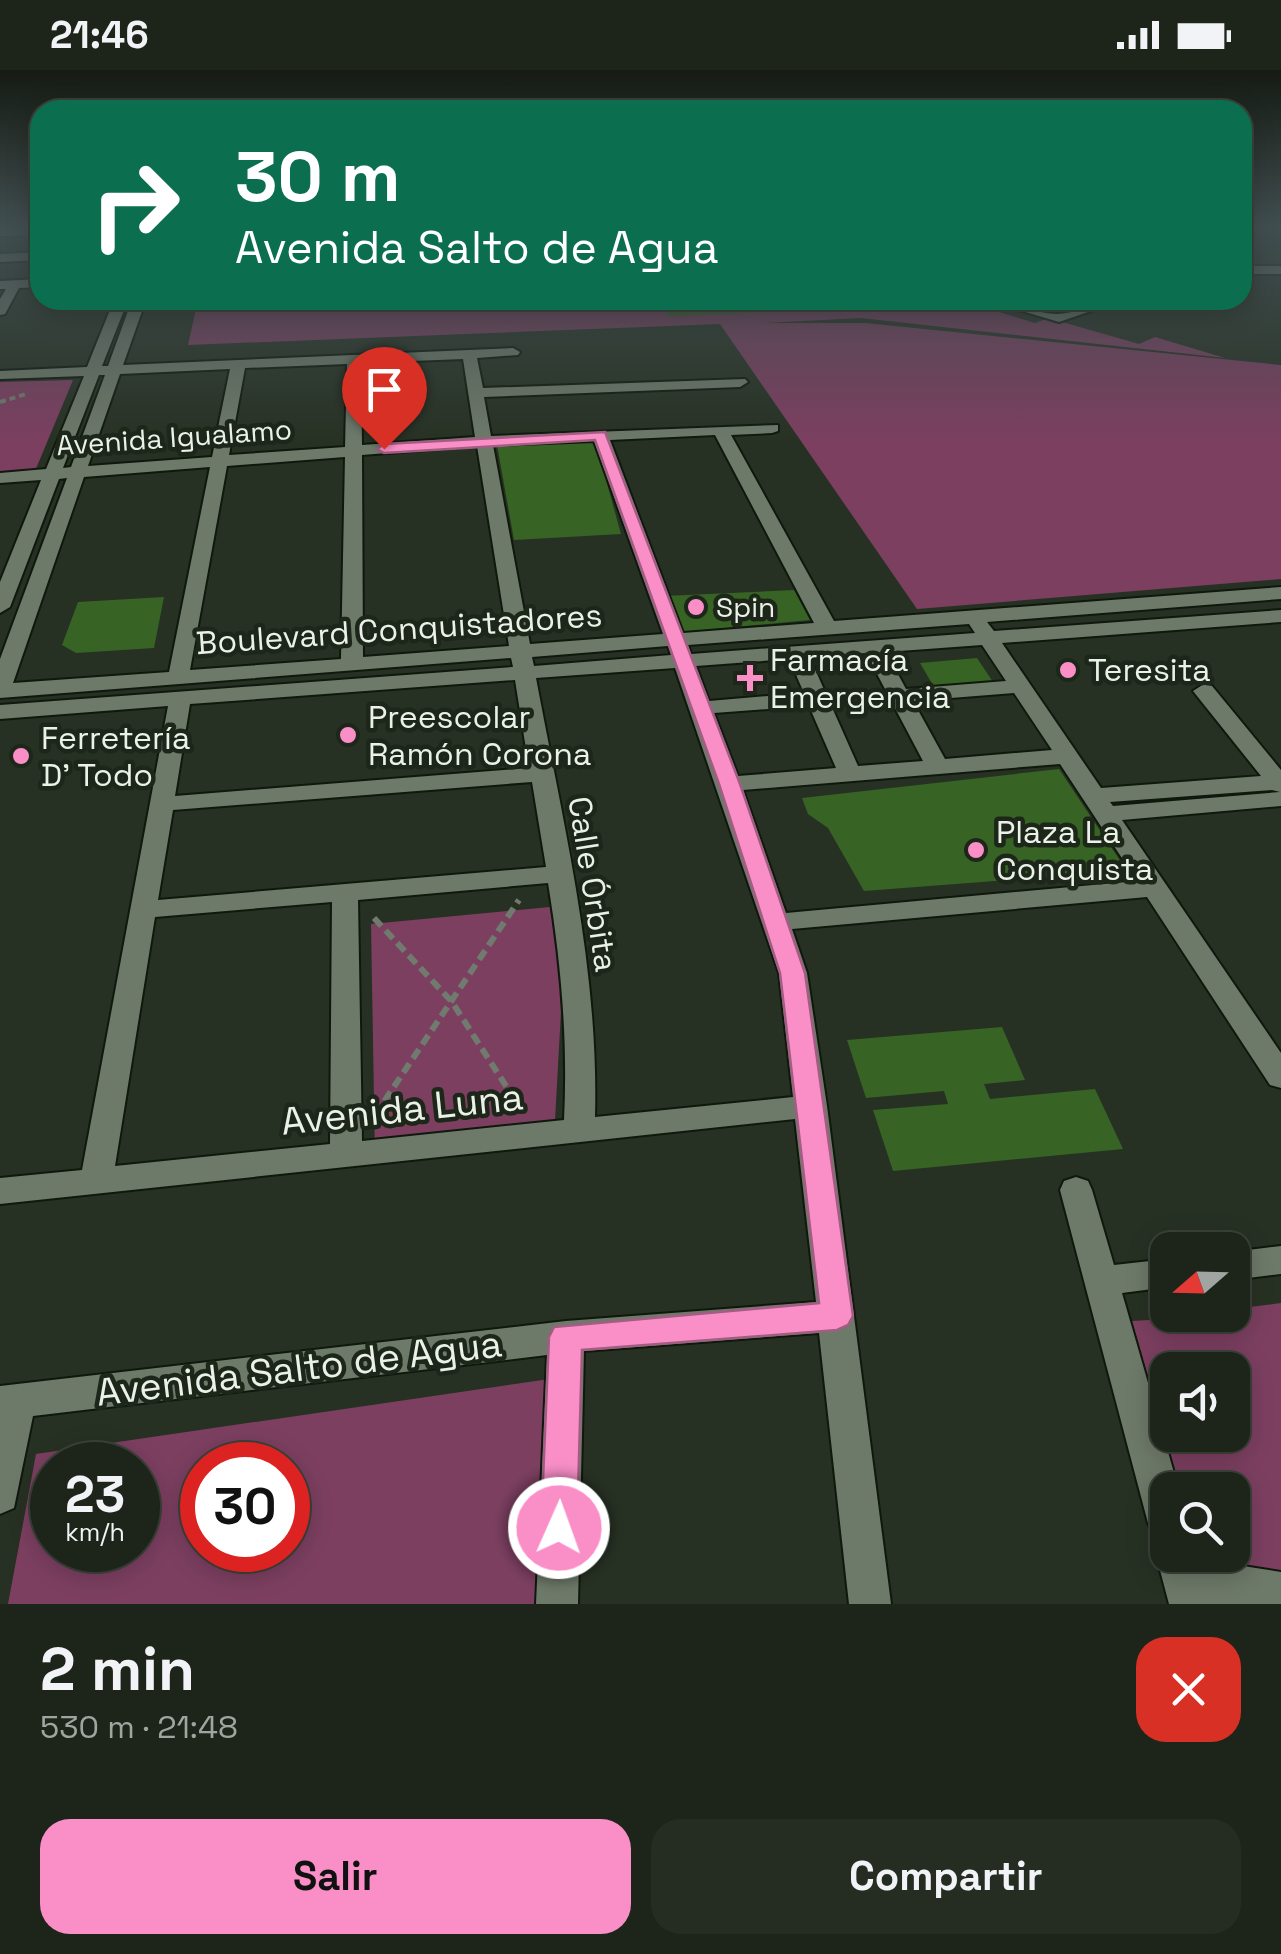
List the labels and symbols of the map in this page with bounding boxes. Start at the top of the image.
pin [342,347,427,450]
street label: Avenida Igualamo [55,411,293,463]
place label: Spin [716,589,775,625]
street label: Boulevard Conquistadores [195,595,603,663]
marker: Spin [685,596,707,618]
place label: Farmacía Emergencia [770,640,950,717]
place label: Teresita [1088,650,1211,690]
marker: Teresita [1057,659,1079,681]
marker: Farmacía Emergencia [739,667,761,689]
place label: Preescolar Ramón Corona [368,697,591,774]
place label: Ferretería D' Todo [41,718,190,795]
marker: Preescolar Ramón Corona [337,724,359,746]
marker: Ferretería D' Todo [10,745,32,767]
street label: Calle Órbita [559,794,627,974]
place label: Plaza La Conquista [996,812,1154,889]
marker: Plaza La Conquista [965,839,987,861]
street label: Avenida Luna [279,1072,525,1146]
north arrow [1150,1232,1250,1332]
street label: Avenida Salto de Agua [93,1319,505,1417]
speed limit sign: 30 [180,1442,310,1572]
position arrow [507,1476,611,1580]

